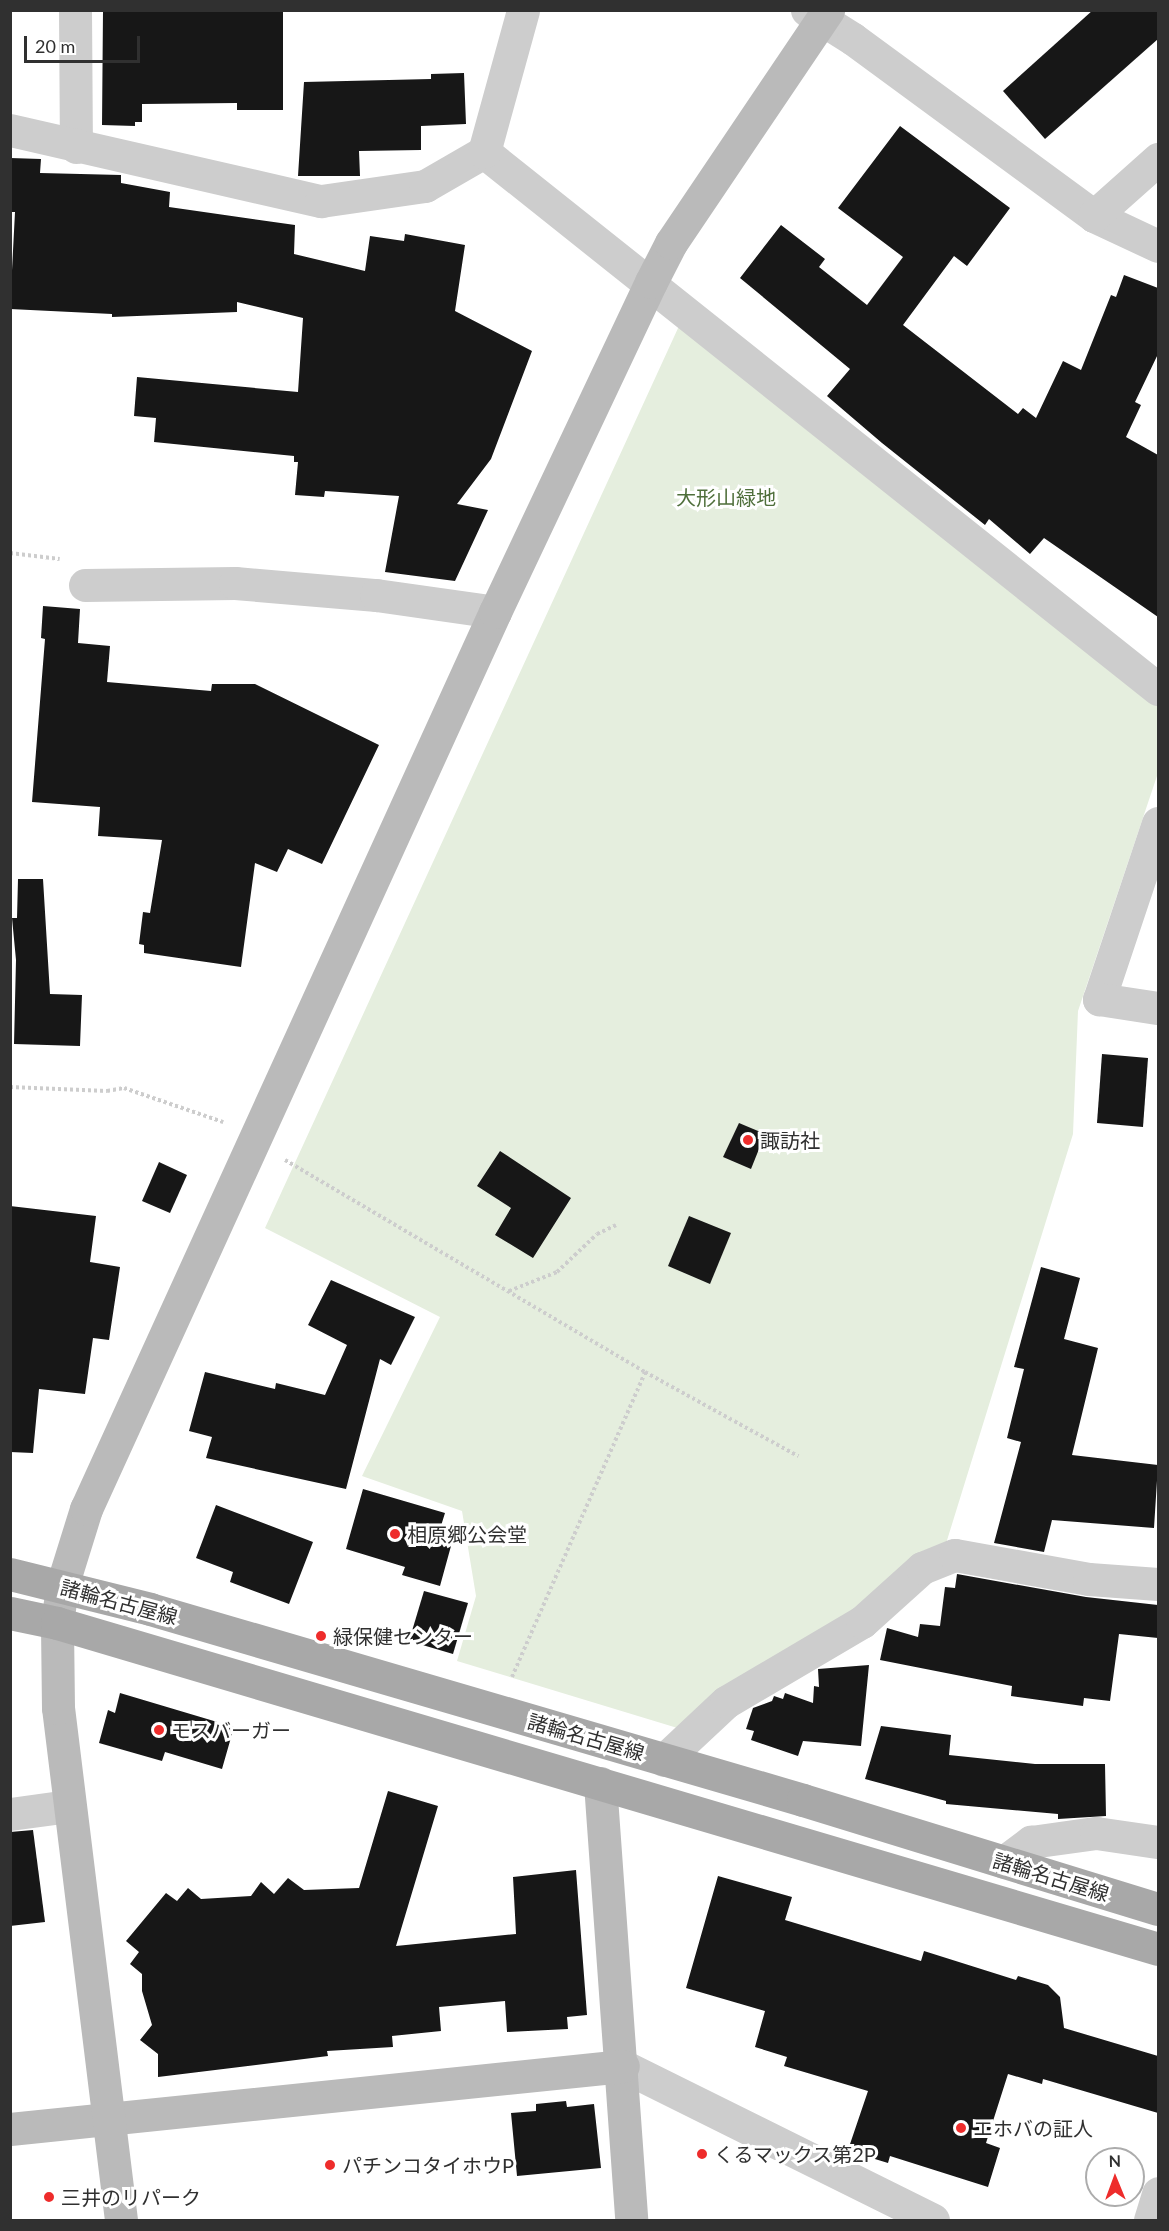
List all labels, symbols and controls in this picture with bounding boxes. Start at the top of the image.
scale bar [27,24,142,62]
text: 20 m [35,35,75,57]
park label: 大形山緑地 [676,485,776,509]
place label: 諏訪社 [760,1128,820,1152]
marker: 諏訪社 [741,1133,755,1147]
place label: 相原郷公会堂 [407,1522,527,1546]
marker: 相原郷公会堂 [388,1527,402,1541]
street label: 諸輪名古屋線 [58,1575,180,1629]
place label: 緑保健センター [333,1624,473,1648]
marker: 緑保健センター [314,1629,328,1643]
street label: 諸輪名古屋線 [525,1709,647,1765]
place label: モスバーガー [171,1718,291,1742]
marker: モスバーガー [152,1723,166,1737]
street label: 諸輪名古屋線 [990,1848,1112,1906]
place label: エホバの証人 [973,2116,1093,2140]
marker: エホバの証人 [954,2121,968,2135]
place label: くるマックス第2P [714,2142,878,2166]
marker: くるマックス第2P [695,2147,709,2161]
north arrow [1085,2147,1145,2207]
text: N [1108,2151,1121,2170]
place label: パチンコタイホウP [342,2153,514,2177]
marker: パチンコタイホウP [323,2158,337,2172]
place label: 三井のリパーク [61,2185,201,2209]
marker: 三井のリパーク [42,2190,56,2204]

